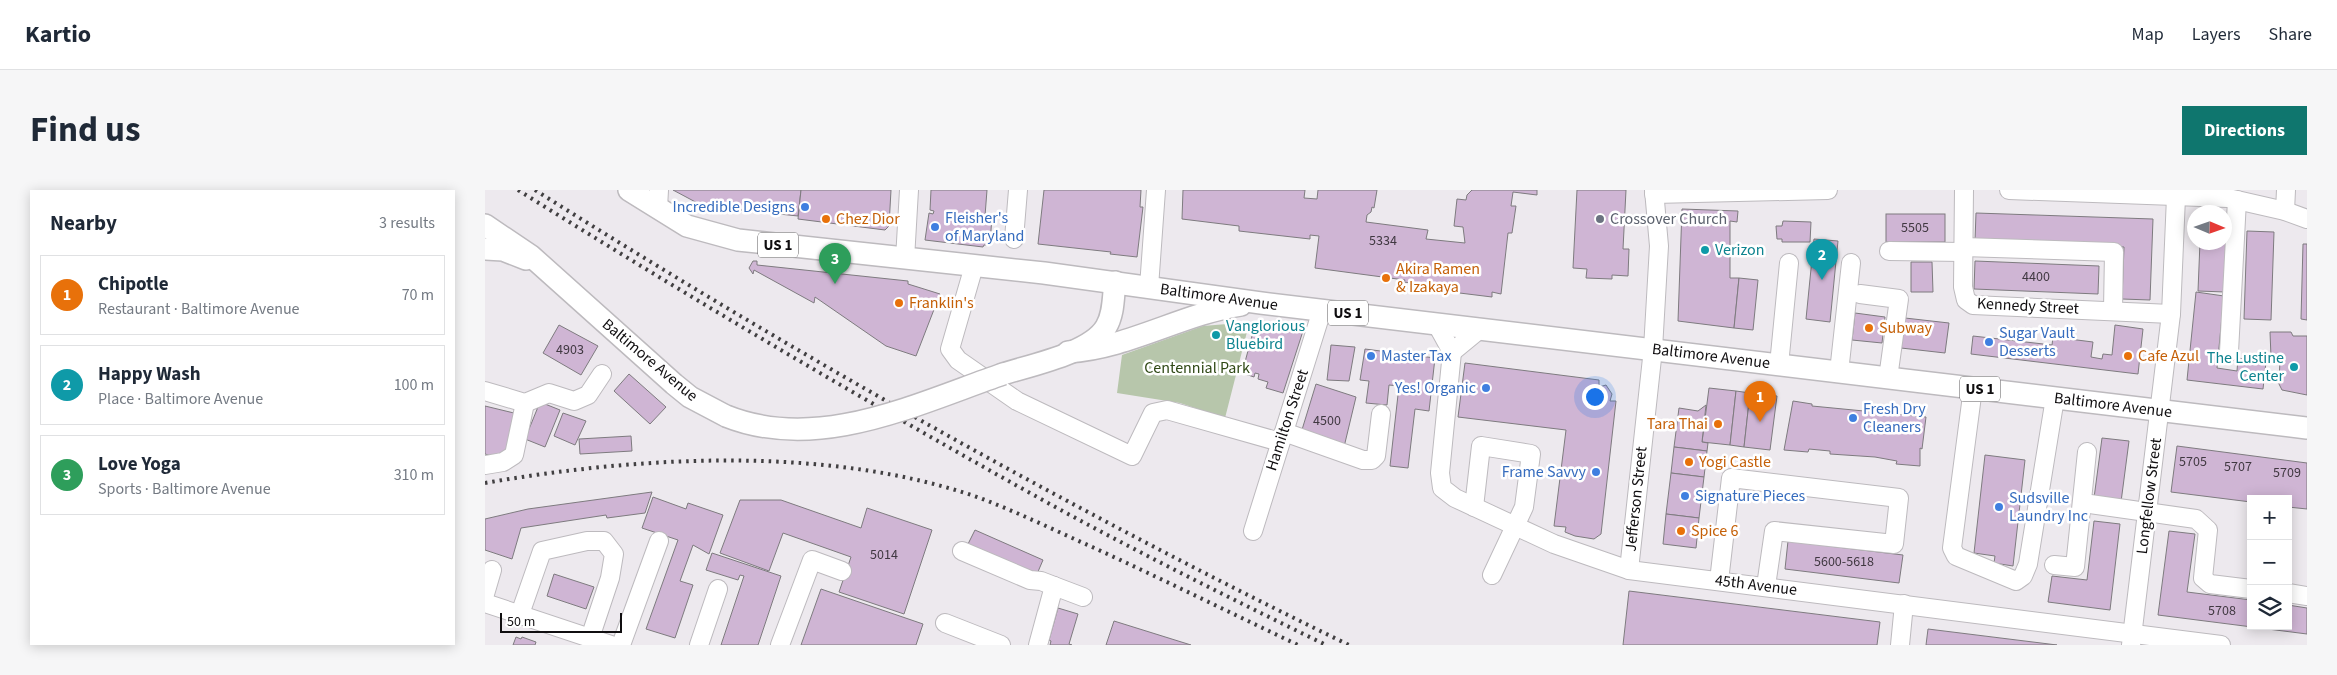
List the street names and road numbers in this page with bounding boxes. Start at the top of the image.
road number: US 1 [758,232,798,258]
street label: Baltimore Avenue [1159,278,1279,316]
street label: Kennedy Street [1976,292,2080,320]
road number: US 1 [1328,300,1368,326]
street label: Baltimore Avenue [597,313,703,407]
street label: Baltimore Avenue [1651,338,1771,374]
street label: Hamilton Street [1260,366,1314,474]
road number: US 1 [1960,376,2000,402]
street label: Baltimore Avenue [2053,387,2173,423]
street label: Longfellow Street [2131,436,2167,555]
street label: Jefferson Street [1620,445,1653,553]
street label: 45th Avenue [1714,569,1798,601]

